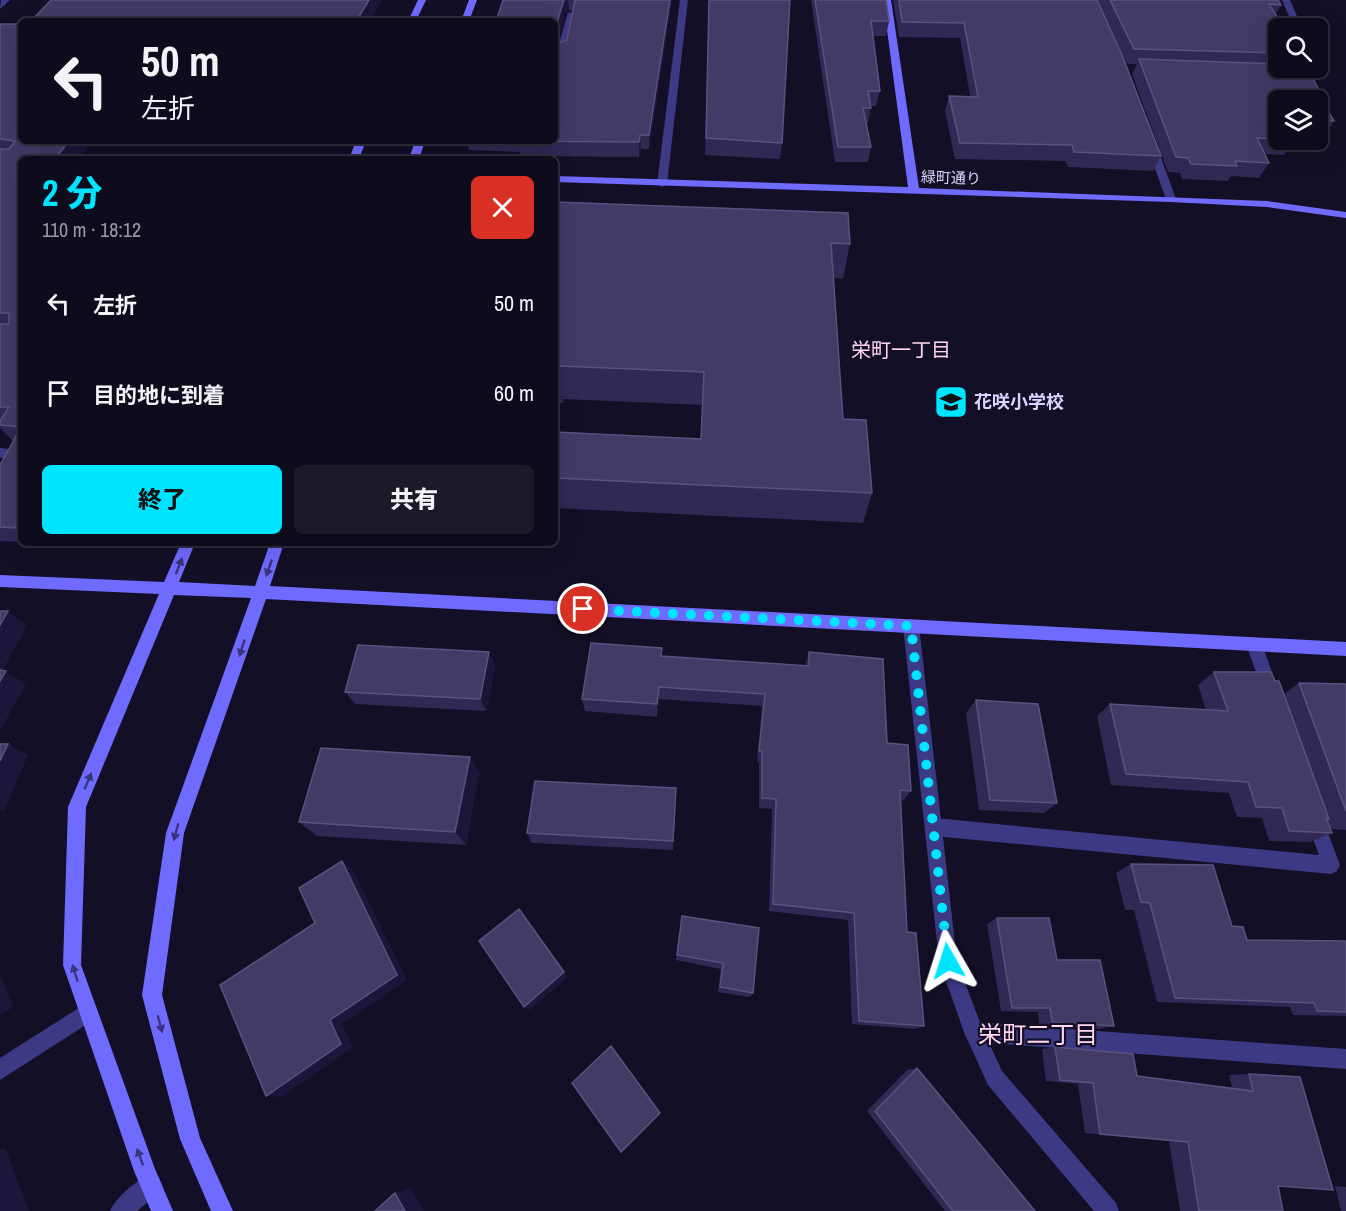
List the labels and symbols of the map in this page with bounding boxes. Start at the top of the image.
street label: 緑町通り [921,166,981,189]
district label: 栄町一丁目 [851,336,951,363]
school or university icon: 花咲小学校 [933,384,969,420]
place label: 花咲小学校 [974,389,1064,414]
one-way arrow [174,556,184,574]
one-way arrow [263,559,273,577]
pin [557,583,608,634]
one-way arrow [237,639,246,657]
one-way arrow [84,772,93,790]
one-way arrow [171,823,181,841]
position arrow [916,929,980,993]
one-way arrow [70,964,79,982]
one-way arrow [155,1015,165,1033]
district label: 栄町二丁目 [978,1018,1098,1050]
one-way arrow [135,1148,145,1166]

